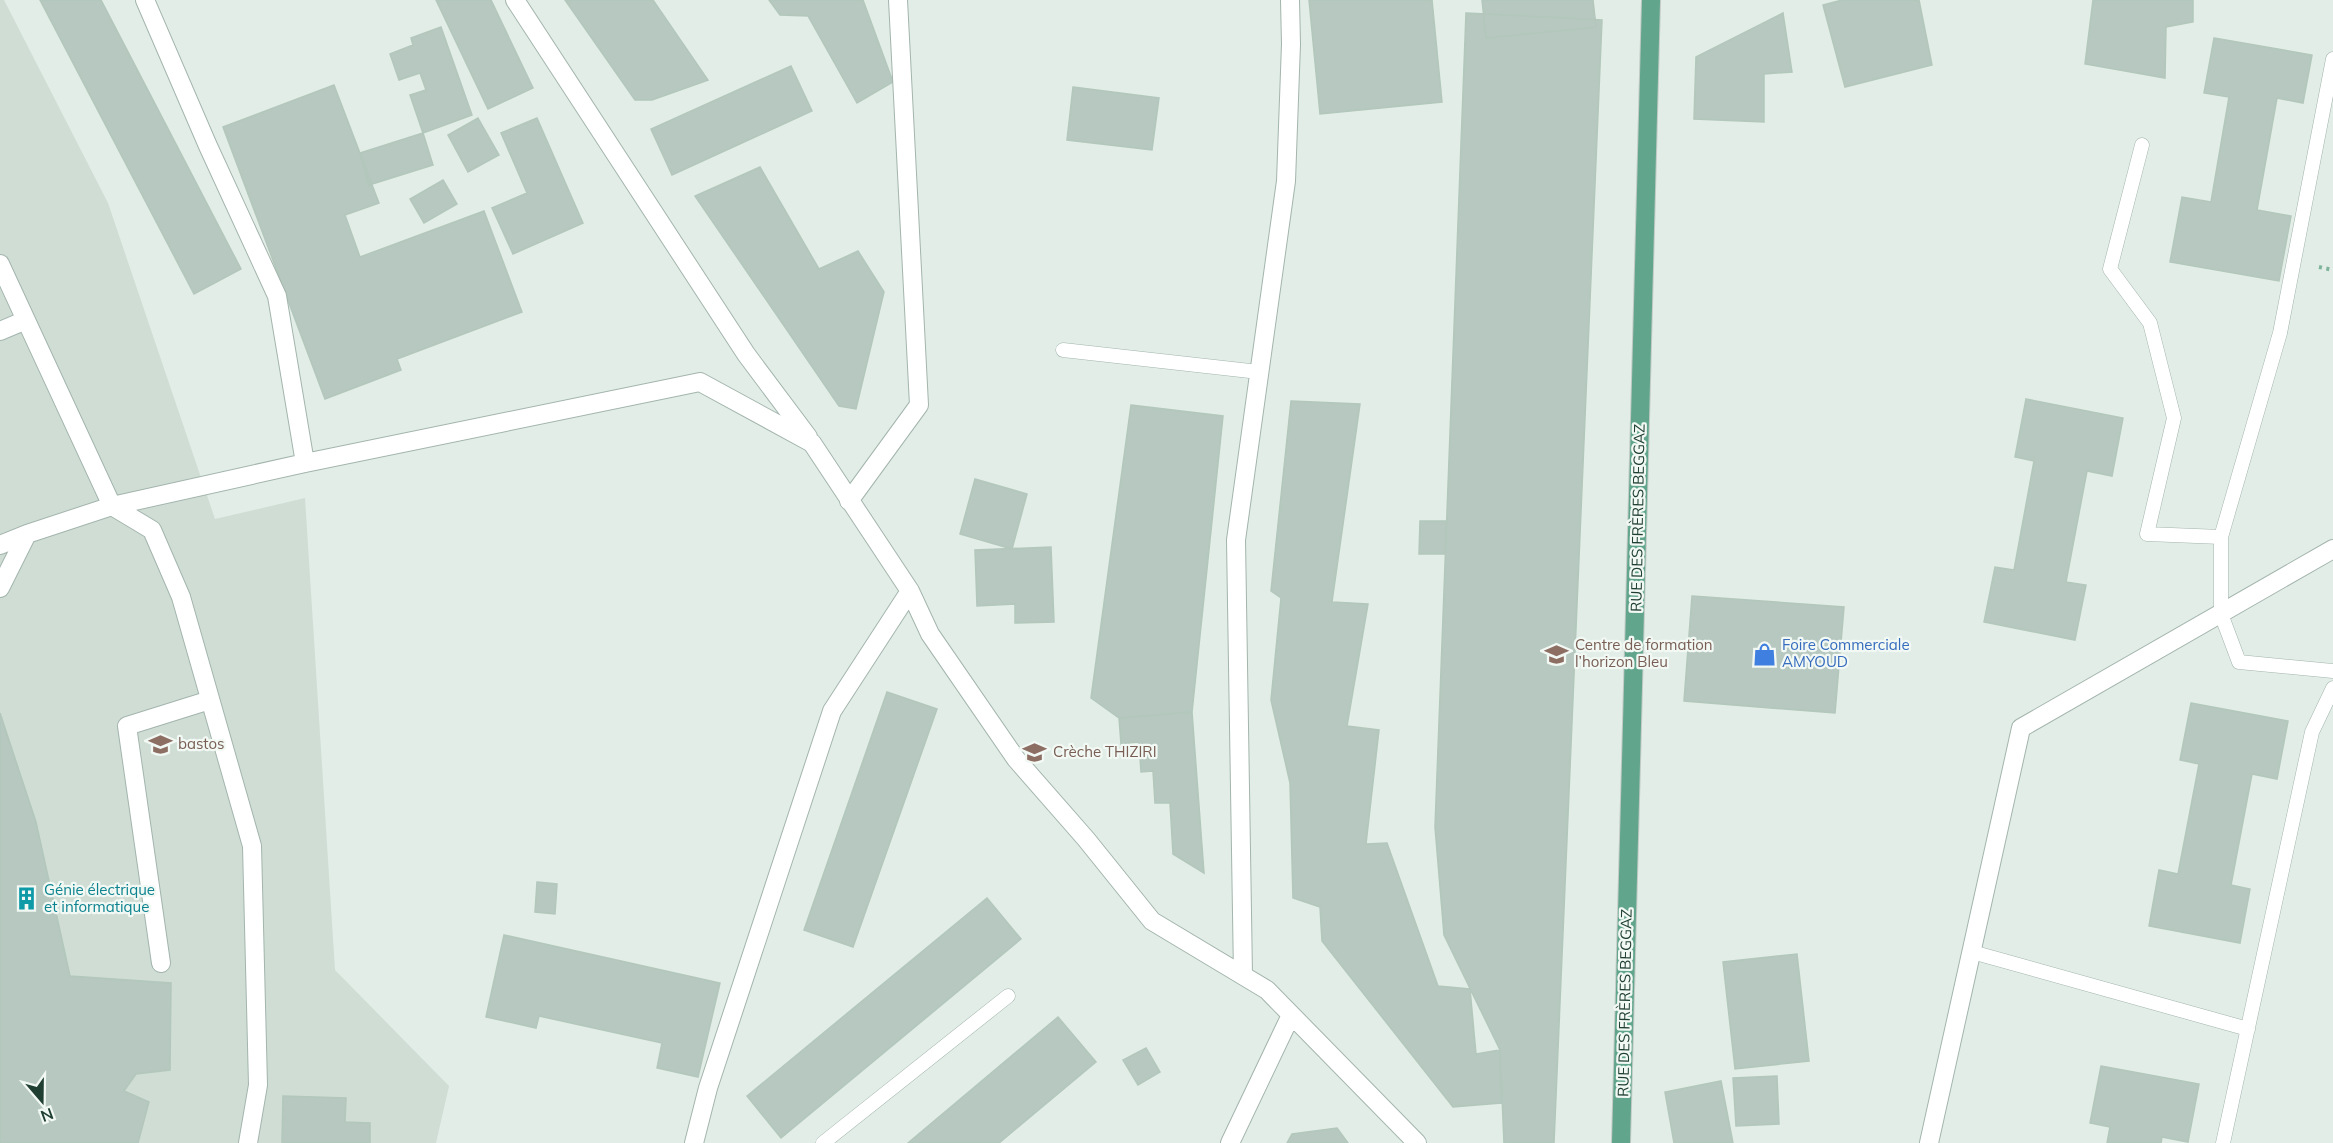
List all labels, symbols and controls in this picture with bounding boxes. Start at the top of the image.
street label: RUE DES FRÈRES BEGGAZ [1626,424,1649,612]
place label: Centre de formation l’horizon Bleu [1575,635,1713,671]
place label: Foire Commerciale AMYOUD [1782,635,1910,671]
school or university icon: Centre de formation l’horizon Bleu [1544,641,1570,667]
shop icon: Foire Commerciale AMYOUD [1751,641,1777,667]
school or university icon: bastos [147,731,173,757]
place label: bastos [178,734,225,753]
school or university icon: Crèche THIZIRI [1022,739,1048,765]
place label: Crèche THIZIRI [1053,742,1157,761]
place label: Génie électrique et informatique [44,880,155,916]
building icon: Génie électrique et informatique [13,886,39,912]
street label: RUE DES FRÈRES BEGGAZ [1613,909,1636,1097]
north arrow [12,1071,72,1131]
text: N [38,1104,56,1127]

